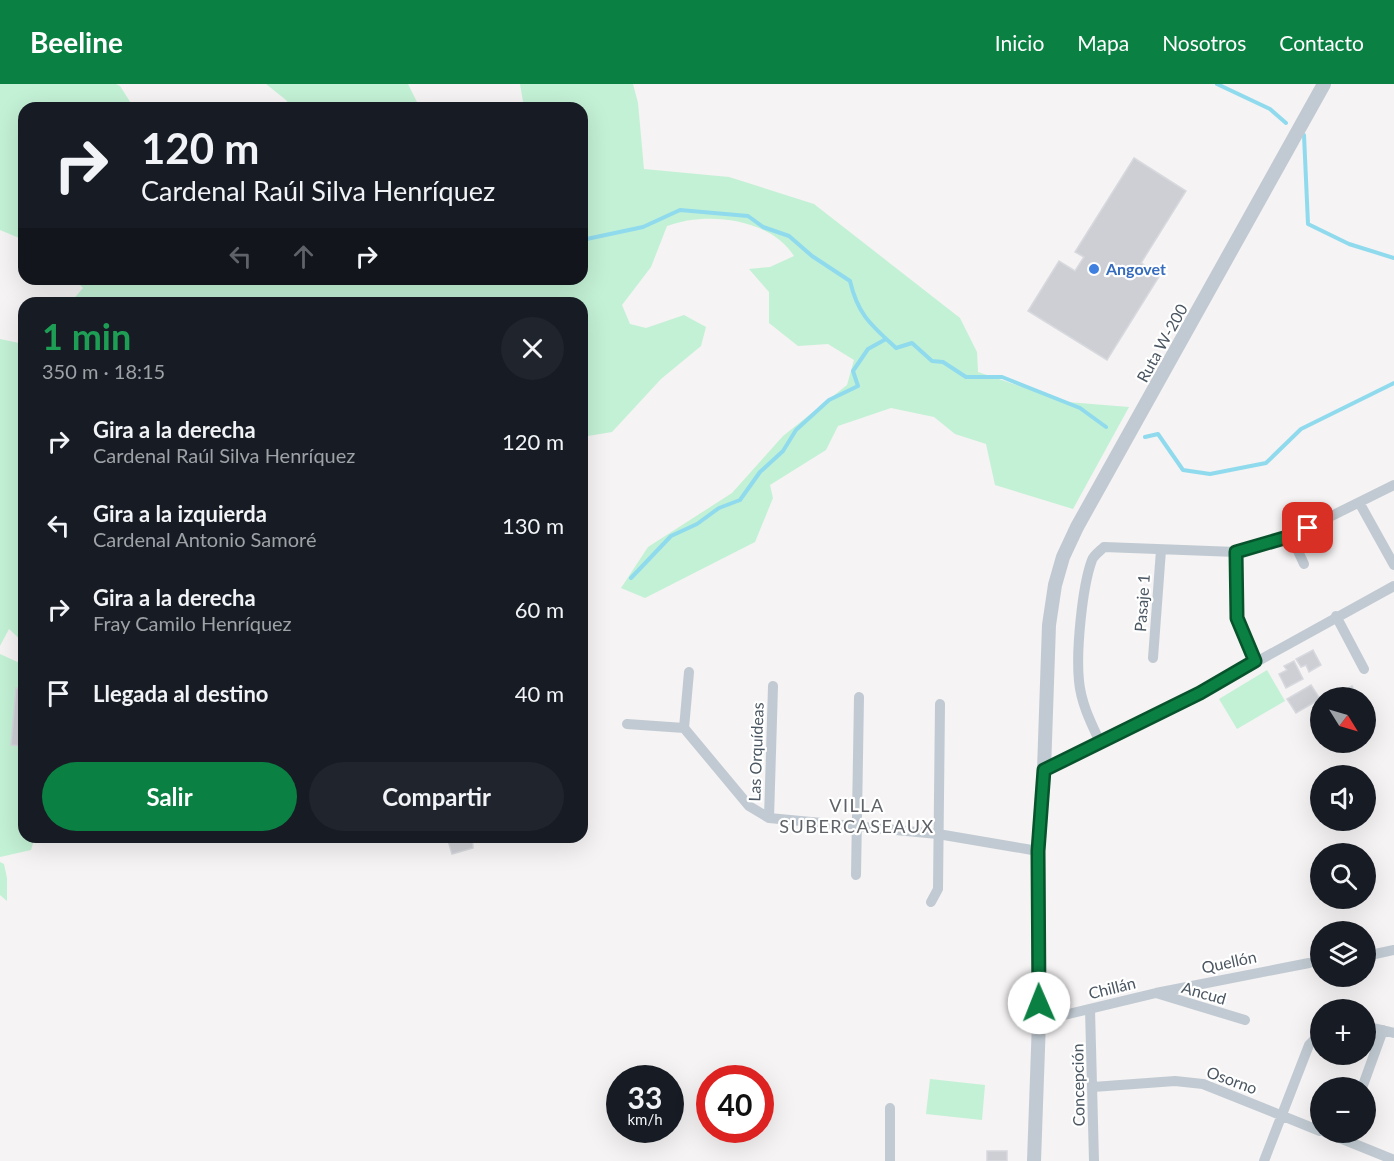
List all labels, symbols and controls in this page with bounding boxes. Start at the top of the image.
text: Beeline [30,25,123,59]
text: Inicio [995,30,1044,55]
text: Mapa [1077,30,1129,55]
text: Nosotros [1162,30,1246,55]
text: Contacto [1279,30,1364,55]
text: 120 m [141,123,259,173]
icon: right [42,126,120,204]
text: Cardenal Raúl Silva Henríquez [141,174,495,207]
icon: left [224,240,257,273]
icon: ahead [287,240,320,273]
icon: right [350,240,383,273]
place label: Angovet [1105,259,1166,278]
marker: Angovet [1087,262,1101,276]
street label: Ruta W-200 [1132,300,1191,385]
text: 1 min [42,314,131,358]
button: close [501,317,564,380]
text: 350 m · 18:15 [42,359,165,383]
text: Gira a la derecha [93,416,256,443]
icon: right [42,425,75,458]
text: 120 m [502,428,564,455]
text: Cardenal Raúl Silva Henríquez [93,443,355,467]
text: Gira a la izquierda [93,500,267,527]
pin [1282,502,1333,553]
icon: left [42,509,75,542]
icon: arrive [1291,511,1324,544]
text: 130 m [502,512,564,539]
text: Cardenal Antonio Samoré [93,527,317,551]
street label: Pasaje 1 [1130,573,1153,632]
text: Gira a la derecha [93,584,256,611]
icon: right [42,593,75,626]
text: 60 m [515,596,564,623]
text: Fray Camilo Henríquez [93,611,292,635]
icon: arrive [42,677,75,710]
text: Llegada al destino [93,680,269,707]
text: 40 m [515,680,564,707]
north arrow [1310,687,1376,753]
map controls [1310,687,1376,1143]
street label: Las Orquídeas [744,702,767,802]
button: Salir [42,762,297,831]
button: Compartir [309,762,564,831]
button: sound [1310,765,1376,831]
district label: VILLA SUBERCASEAUX [779,794,935,837]
button: search [1310,843,1376,909]
button: layers [1310,921,1376,987]
street label: Quellón [1200,946,1258,977]
position arrow [1007,971,1071,1035]
street label: Chillán [1086,973,1137,1003]
street label: Ancud [1180,977,1229,1008]
button: + [1310,999,1376,1065]
street label: Concepción [1067,1043,1088,1127]
street label: Osorno [1204,1062,1260,1097]
speed limit sign: 40 [696,1065,774,1143]
button: − [1310,1077,1376,1143]
text: 33 [628,1079,662,1115]
text: km/h [627,1110,663,1128]

